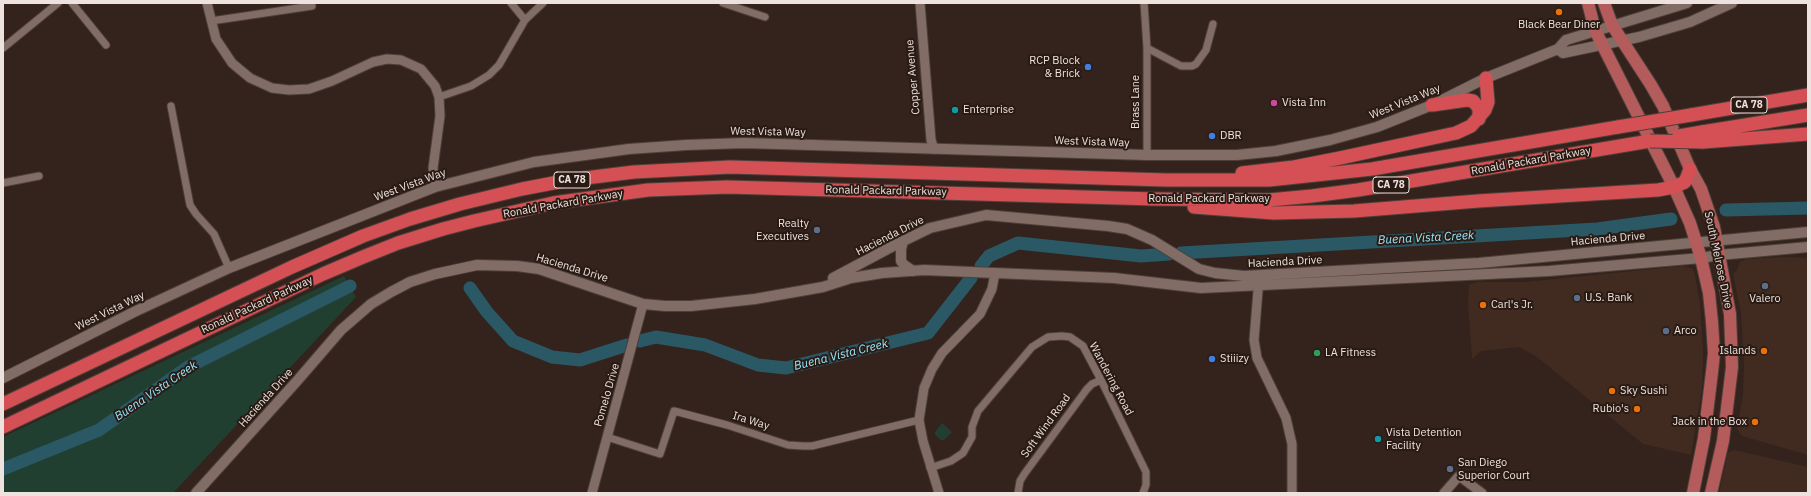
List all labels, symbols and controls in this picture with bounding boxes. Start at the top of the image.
marker: Black Bear Diner [1554,7,1564,17]
place label: Black Bear Diner [1518,18,1600,32]
street label: Copper Avenue [903,39,923,115]
place label: RCP Block & Brick [1029,54,1080,80]
marker: RCP Block & Brick [1083,62,1093,72]
street label: Brass Lane [1129,75,1143,129]
street label: West Vista Way [1368,82,1442,122]
place label: Vista Inn [1282,96,1326,110]
road number: CA 78 [1731,97,1767,113]
marker: Vista Inn [1269,98,1279,108]
place label: Enterprise [963,103,1014,117]
marker: Enterprise [950,105,960,115]
street label: West Vista Way [730,125,806,139]
place label: DBR [1220,129,1242,143]
marker: DBR [1207,131,1217,141]
street label: West Vista Way [1054,134,1130,150]
street label: Ronald Packard Parkway [1470,144,1592,178]
street label: West Vista Way [372,166,448,204]
road number: CA 78 [554,172,590,188]
road number: CA 78 [1373,177,1409,193]
street label: Ronald Packard Parkway [825,183,947,199]
street label: Ronald Packard Parkway [502,187,624,221]
street label: Ronald Packard Parkway [1148,192,1270,206]
street label: South Melrose Drive [1701,210,1735,310]
street label: Hacienda Drive [854,213,926,259]
place label: Realty Executives [756,217,809,243]
marker: Realty Executives [812,225,822,235]
water label: Buena Vista Creek [1378,228,1474,248]
street label: Hacienda Drive [1570,229,1646,249]
street label: Hacienda Drive [534,251,610,285]
street label: Hacienda Drive [1247,253,1323,271]
street label: Ronald Packard Parkway [199,273,315,337]
marker: Valero [1760,281,1770,291]
street label: West Vista Way [73,289,147,333]
place label: U.S. Bank [1585,291,1632,305]
place label: Valero [1749,292,1781,306]
marker: U.S. Bank [1572,293,1582,303]
place label: Carl's Jr. [1491,298,1533,312]
marker: Carl's Jr. [1478,300,1488,310]
place label: Arco [1674,324,1697,338]
marker: Arco [1661,326,1671,336]
water label: Buena Vista Creek [793,336,889,374]
street label: Wandering Road [1086,340,1136,418]
place label: Islands [1719,344,1756,358]
place label: LA Fitness [1325,346,1376,360]
marker: Islands [1759,346,1769,356]
marker: LA Fitness [1312,348,1322,358]
place label: Stiiizy [1220,352,1249,366]
marker: Stiiizy [1207,354,1217,364]
water label: Buena Vista Creek [112,358,200,424]
street label: Pomelo Drive [592,362,622,428]
street label: Hacienda Drive [236,366,296,430]
place label: Sky Sushi [1620,384,1667,398]
marker: Sky Sushi [1607,386,1617,396]
street label: Soft Wind Road [1018,392,1074,460]
place label: Rubio's [1593,402,1629,416]
marker: Rubio's [1632,404,1642,414]
street label: Ira Way [731,409,771,433]
place label: Jack in the Box [1672,415,1747,429]
marker: Jack in the Box [1750,417,1760,427]
place label: Vista Detention Facility [1386,426,1462,452]
marker: Vista Detention Facility [1373,434,1383,444]
place label: San Diego Superior Court [1458,456,1530,482]
marker: San Diego Superior Court [1445,464,1455,474]

